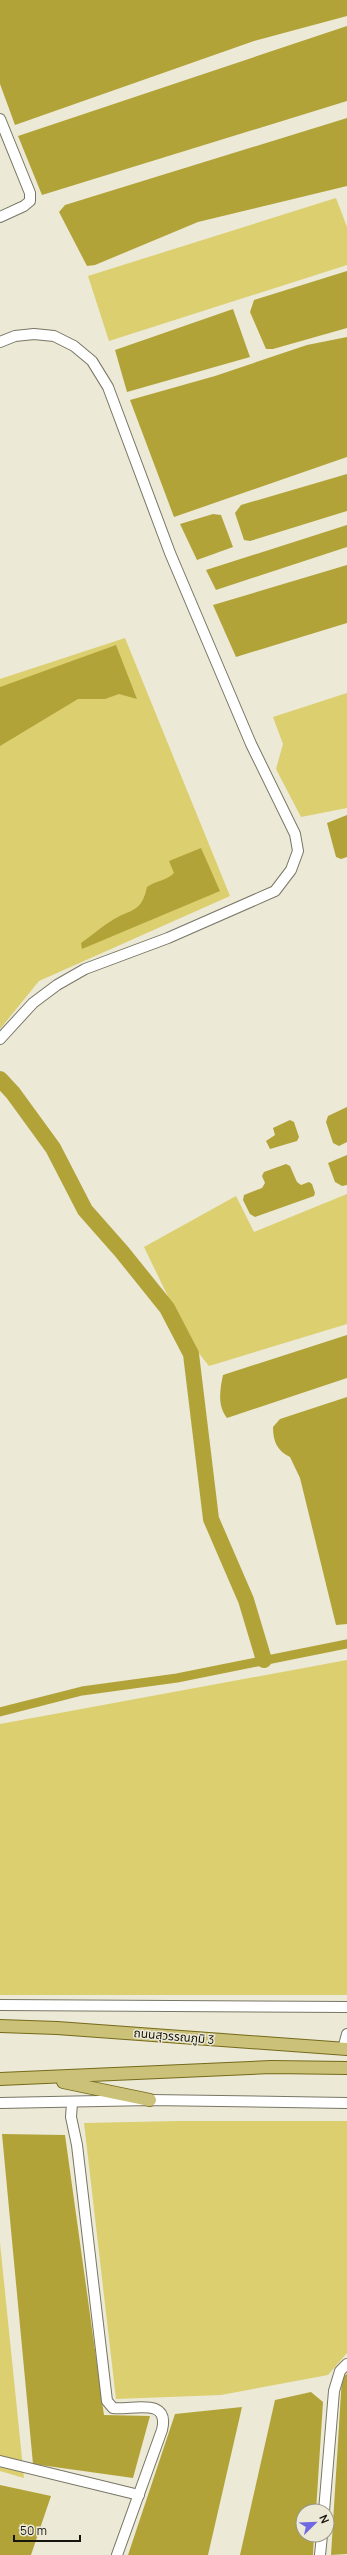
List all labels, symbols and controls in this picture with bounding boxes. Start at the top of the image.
street label: ถนนสุวรรณภูมิ 3 [133,2024,215,2048]
north arrow [295,2503,335,2543]
text: N [316,2512,333,2526]
scale bar [14,2517,80,2543]
text: 50 m [20,2522,47,2539]

